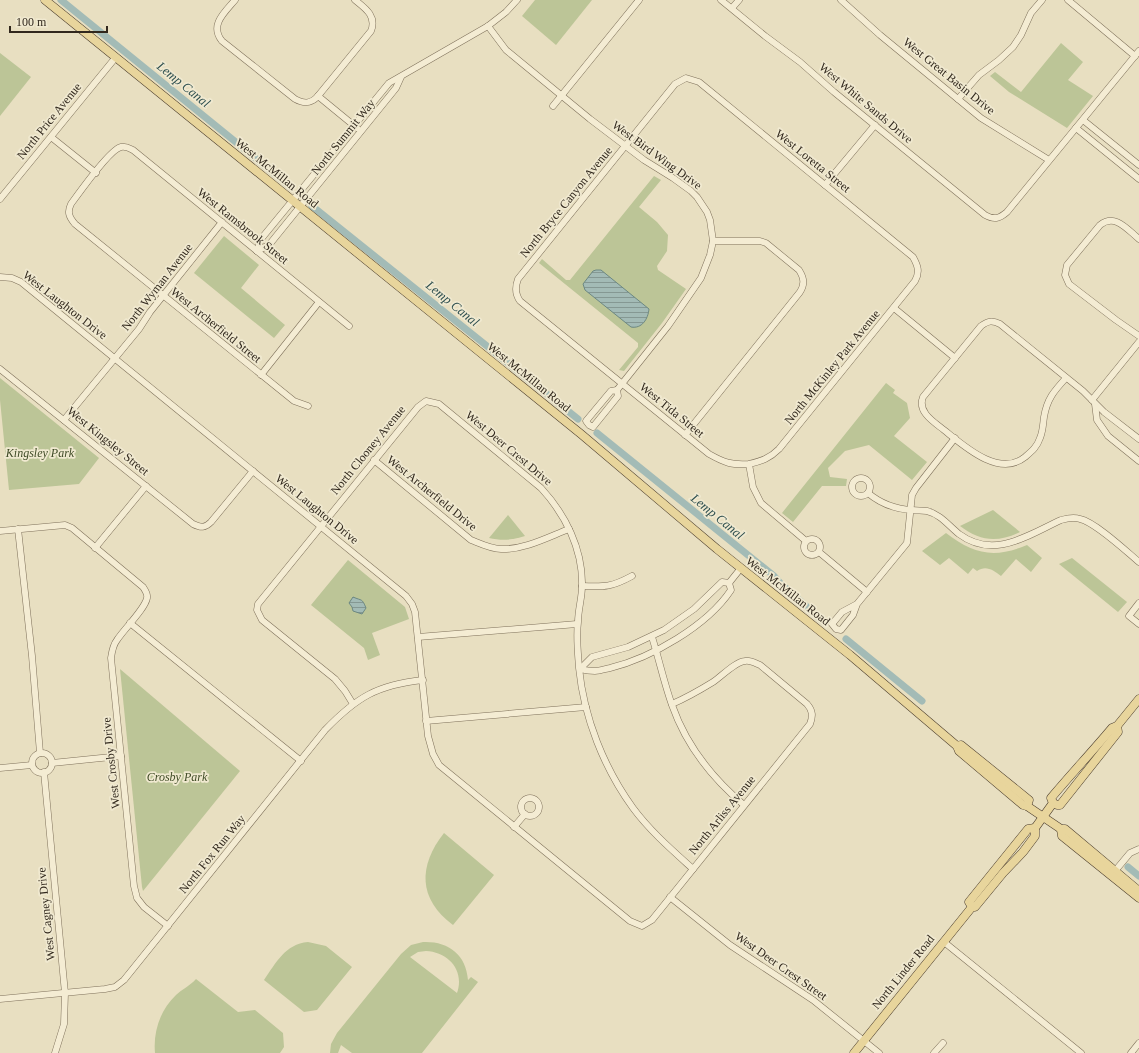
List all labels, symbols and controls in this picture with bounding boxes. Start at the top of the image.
scale bar [10,8,107,34]
text: 100 m [16,15,47,29]
street label: West Great Basin Drive [900,35,998,117]
water label: Lemp Canal [153,58,214,111]
street label: West White Sands Drive [816,60,916,146]
street label: North Price Avenue [14,80,84,162]
street label: North Summit Way [308,96,378,178]
street label: West Bird Wing Drive [609,118,705,192]
street label: West Loretta Street [773,127,854,196]
street label: West McMillan Road [233,135,321,211]
street label: North Bryce Canyon Avenue [517,144,615,260]
street label: West Ramsbrook Street [195,185,292,267]
street label: North Wyman Avenue [119,241,195,333]
street label: West Laughton Drive [20,268,110,342]
water label: Lemp Canal [422,277,483,330]
street label: West Archerfield Street [168,284,265,366]
street label: North McKinley Park Avenue [781,307,883,427]
street label: West McMillan Road [485,339,573,415]
street label: West Tida Street [637,380,708,441]
street label: North Clooney Avenue [328,403,408,497]
street label: West Kingsley Street [64,404,152,479]
street label: West Deer Crest Drive [463,408,555,488]
park label: Kingsley Park [5,446,75,460]
street label: West Archerfield Drive [384,452,480,534]
street label: West Laughton Drive [273,471,361,547]
water label: Lemp Canal [687,490,748,543]
street label: West McMillan Road [743,554,833,628]
street label: West Crosby Drive [99,717,123,809]
park label: Crosby Park [147,770,208,784]
street label: North Arliss Avenue [686,773,758,857]
street label: North Fox Run Way [176,812,248,896]
street label: West Cagney Drive [34,867,58,961]
street label: West Deer Crest Street [732,929,830,1003]
street label: North Linder Road [869,932,937,1012]

